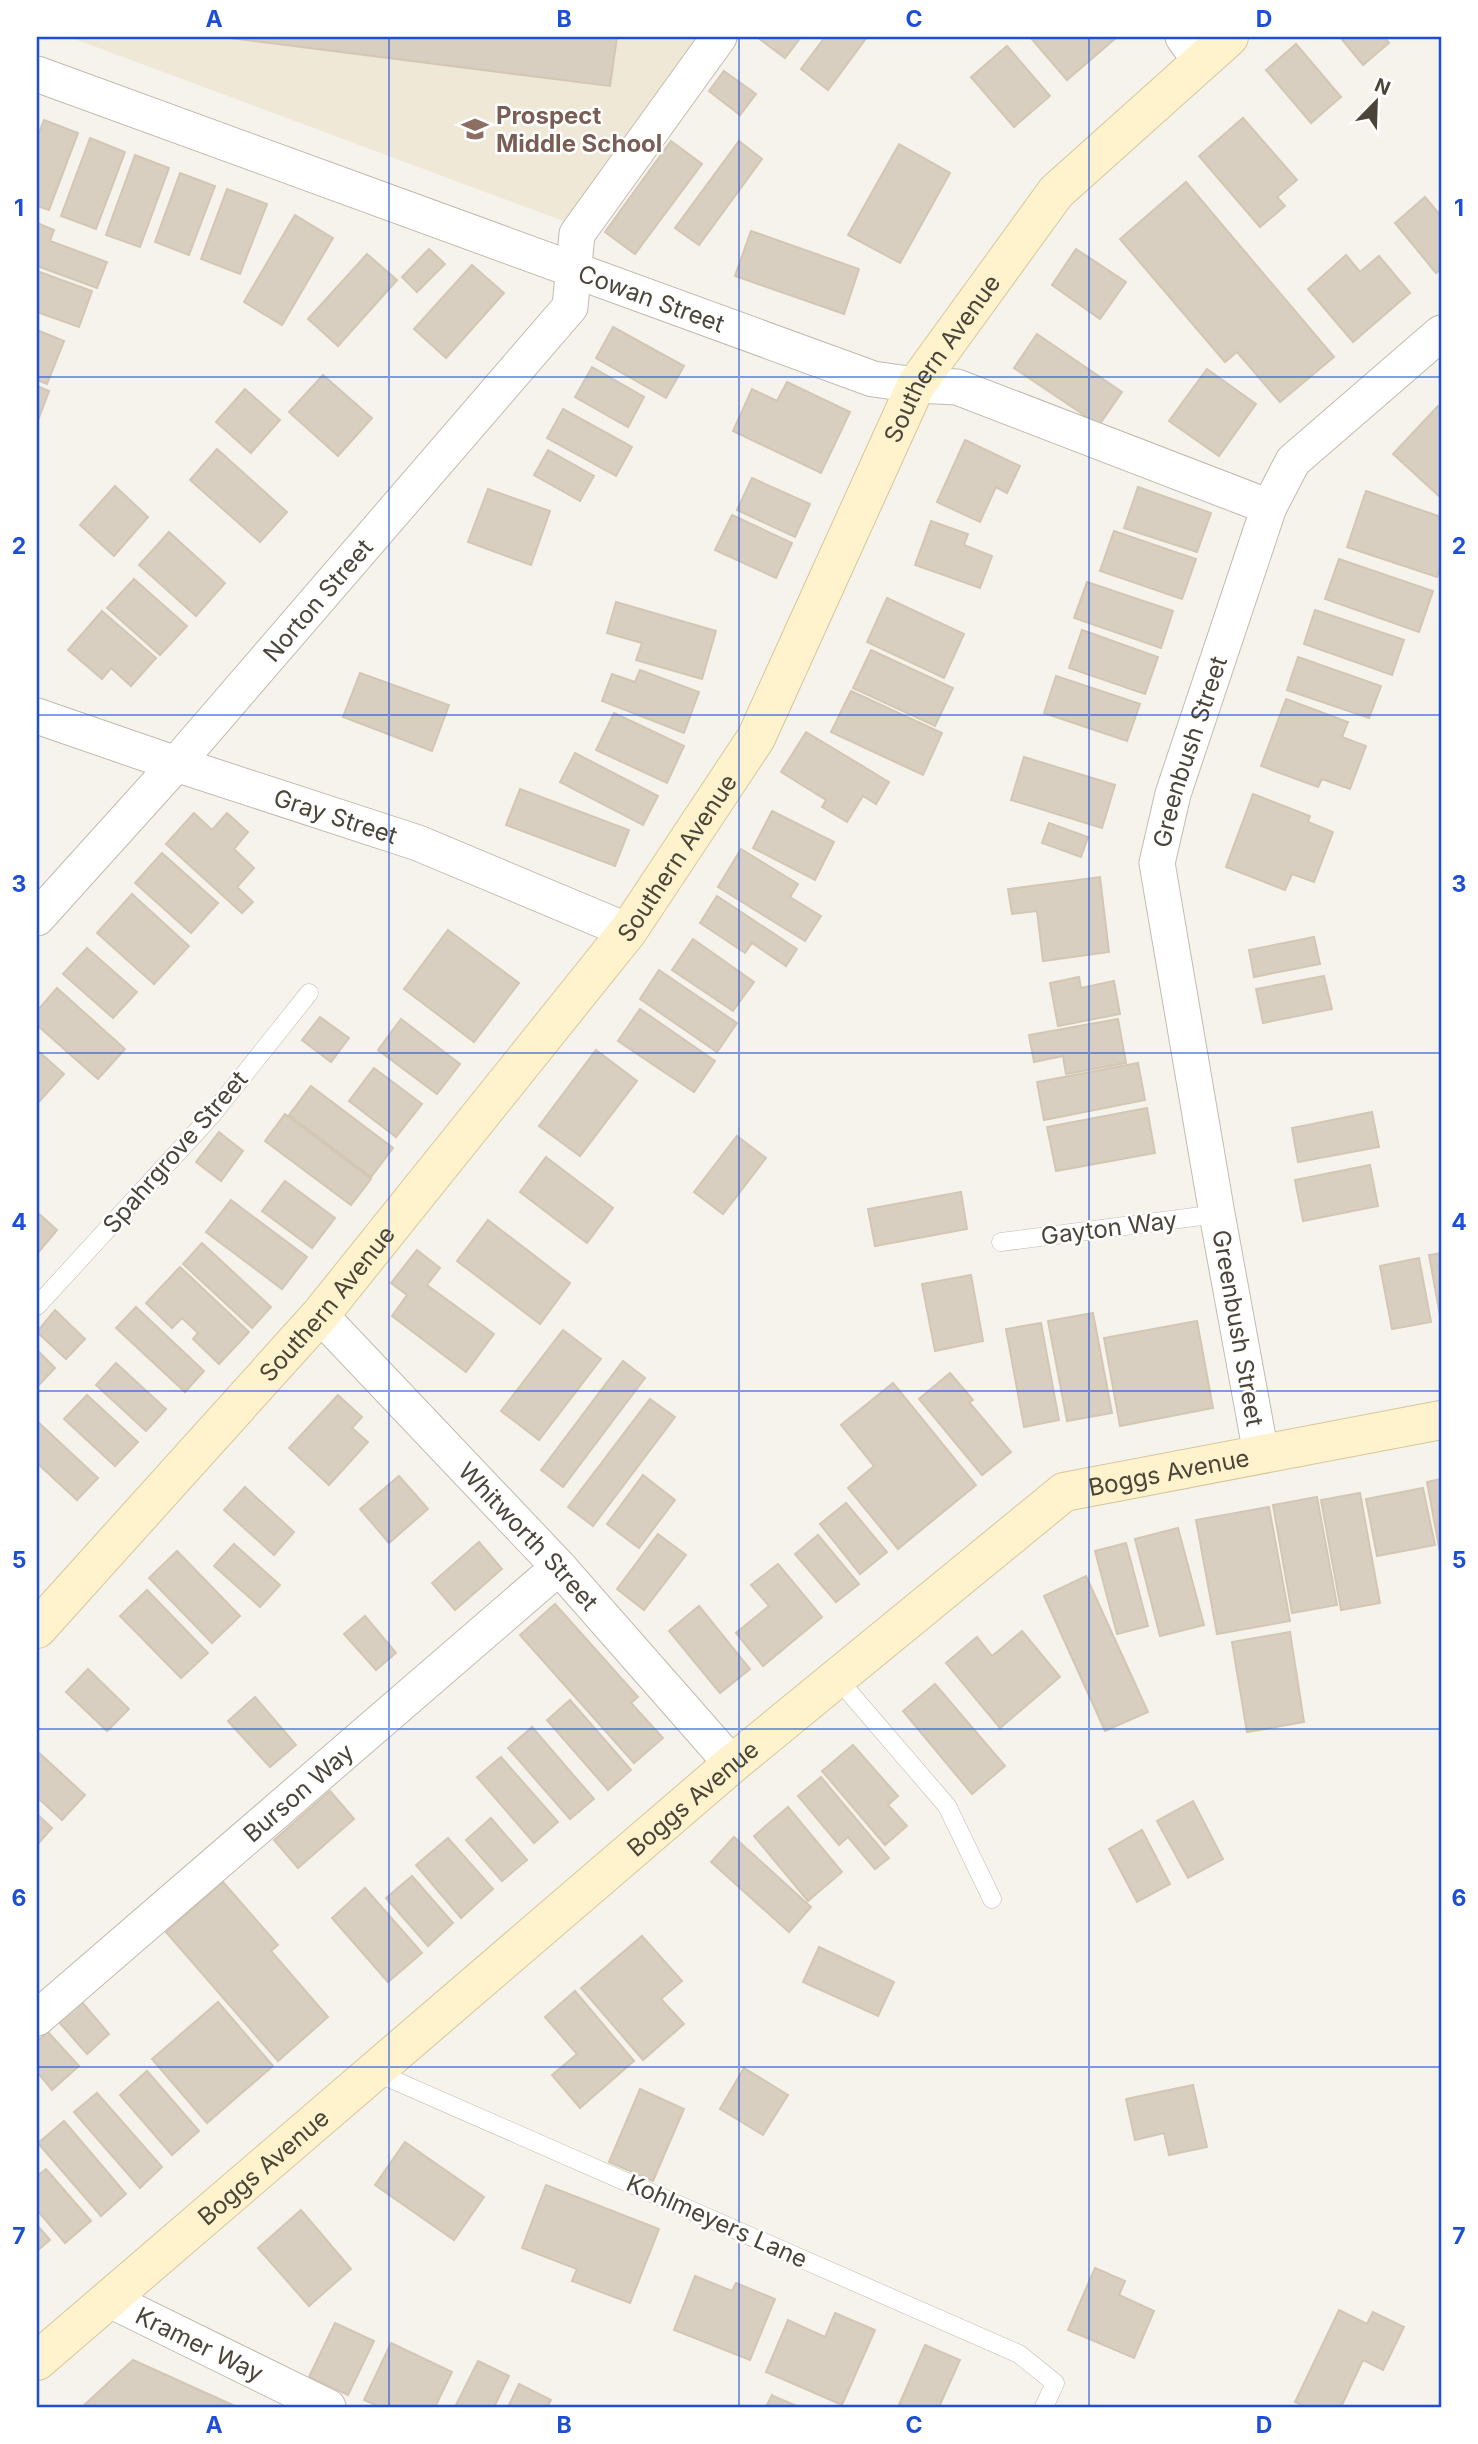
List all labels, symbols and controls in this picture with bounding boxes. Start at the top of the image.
text: A [205,5,223,33]
text: B [556,5,572,33]
text: C [905,5,923,33]
text: D [1256,5,1272,33]
north arrow [1342,66,1412,136]
text: N [1371,73,1394,100]
place label: Prospect Middle School [496,101,662,158]
school or university icon: Prospect Middle School [460,114,490,144]
text: 1 [14,194,24,222]
text: 1 [1454,194,1464,222]
street label: Cowan Street [574,258,729,338]
street label: Southern Avenue [877,269,1006,447]
text: 2 [12,532,26,560]
text: 2 [1452,532,1466,560]
street label: Norton Street [257,533,378,667]
street label: Greenbush Street [1147,652,1233,850]
street label: Southern Avenue [611,768,743,947]
street label: Gray Street [270,782,401,850]
text: 3 [12,870,26,898]
text: 3 [1452,870,1466,898]
street label: Spahrgrove Street [97,1065,253,1239]
street label: Gayton Way [1039,1205,1179,1251]
text: 4 [11,1208,27,1236]
text: 4 [1451,1208,1467,1236]
street label: Southern Avenue [253,1220,401,1387]
street label: Greenbush Street [1206,1228,1270,1429]
street label: Boggs Avenue [1086,1442,1252,1502]
street label: Whitworth Street [453,1456,605,1616]
text: 5 [12,1546,26,1574]
text: 5 [1452,1546,1466,1574]
street label: Boggs Avenue [621,1734,764,1862]
street label: Burson Way [237,1737,359,1848]
text: 6 [12,1884,26,1912]
text: 6 [1452,1884,1466,1912]
street label: Boggs Avenue [192,2103,334,2231]
street label: Kohlmeyers Lane [622,2168,812,2274]
text: 7 [12,2222,26,2250]
text: 7 [1452,2222,1466,2250]
street label: Kramer Way [131,2300,268,2387]
text: A [205,2411,223,2439]
text: B [556,2411,572,2439]
text: C [905,2411,923,2439]
text: D [1256,2411,1272,2439]

